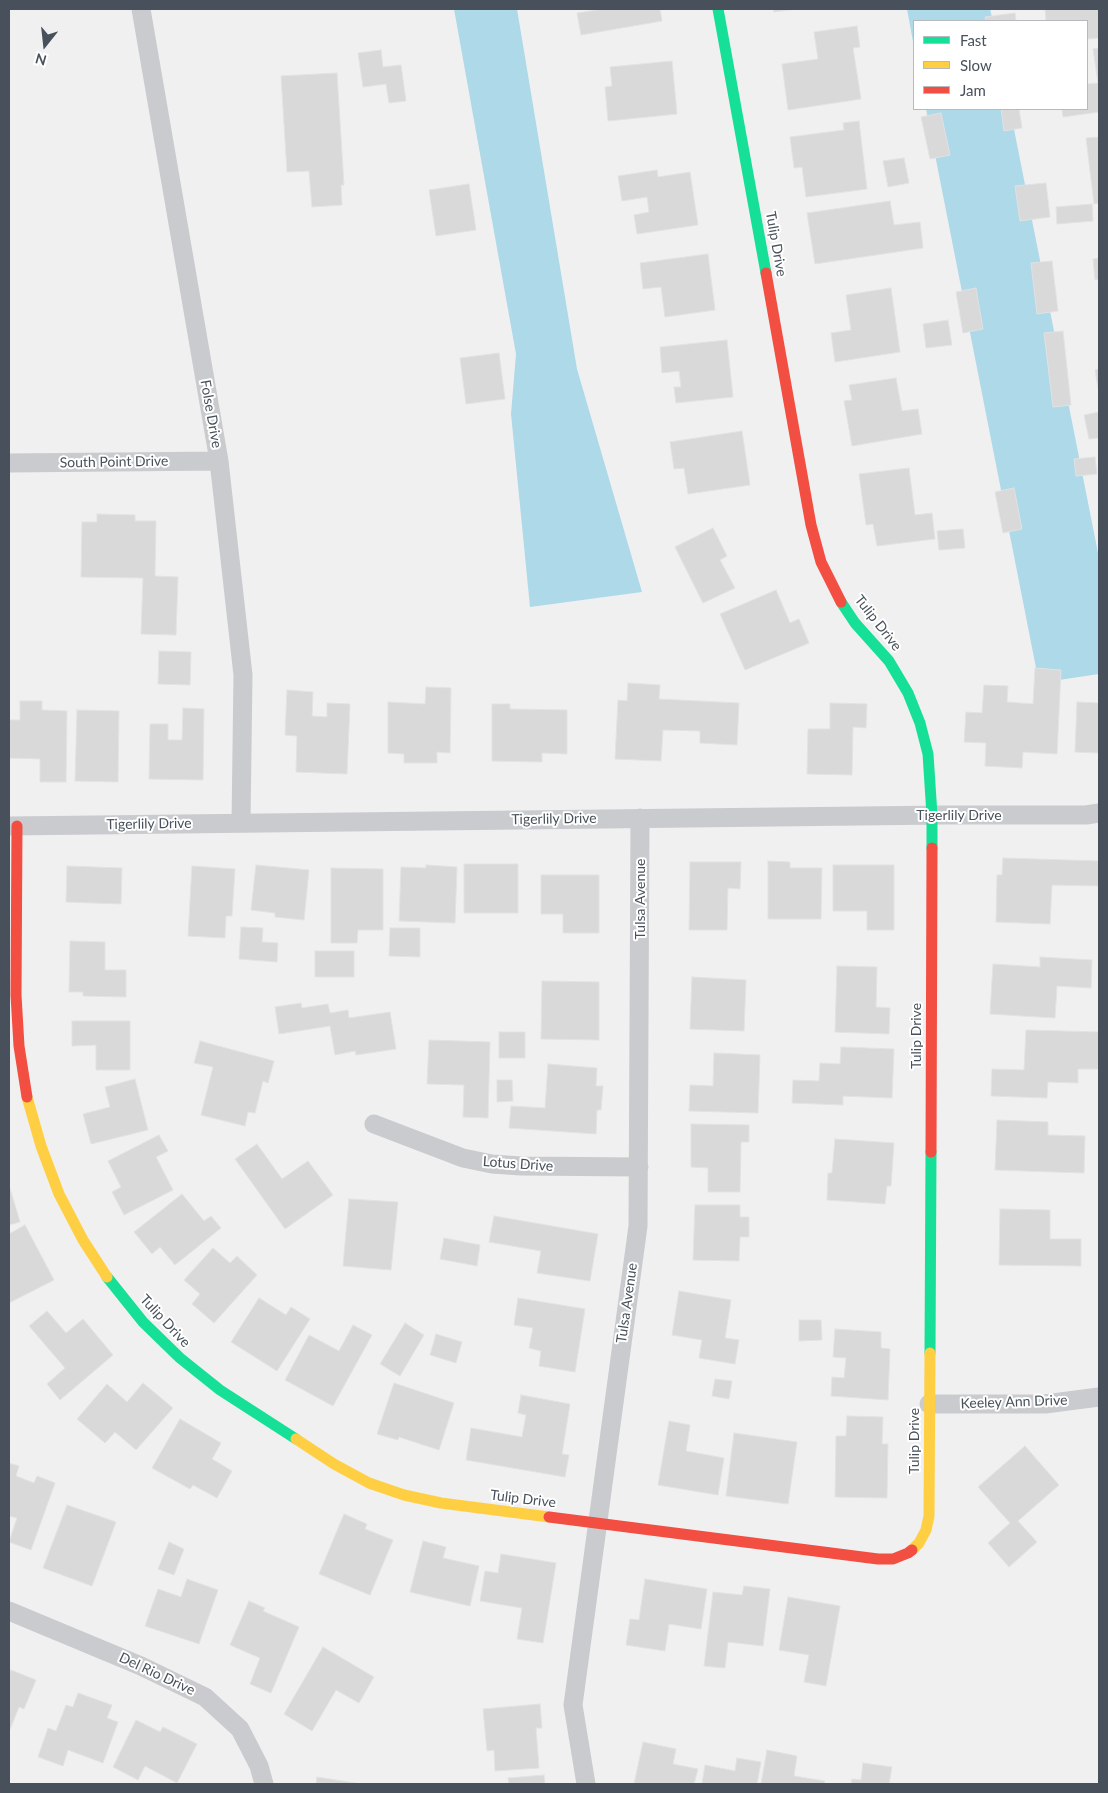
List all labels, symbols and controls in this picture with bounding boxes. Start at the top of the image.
north arrow [20,20,70,70]
legend [913,20,1088,110]
text: Fast [960,31,987,49]
text: N [33,50,48,70]
text: Slow [960,56,992,74]
text: Jam [960,81,986,99]
street label: Tulip Drive [762,210,790,278]
street label: Folse Drive [197,379,225,449]
street label: South Point Drive [59,453,169,471]
street label: Tulip Drive [851,592,905,654]
street label: Tigerlily Drive [916,807,1002,823]
street label: Tigerlily Drive [511,810,597,828]
street label: Tigerlily Drive [106,815,192,833]
street label: Tulsa Avenue [632,859,648,939]
street label: Tulip Drive [908,1003,924,1069]
street label: Lotus Drive [482,1153,554,1175]
street label: Tulsa Avenue [613,1262,641,1344]
street label: Tulip Drive [136,1291,194,1351]
street label: Keeley Ann Drive [960,1392,1068,1412]
street label: Tulip Drive [906,1408,922,1474]
street label: Tulip Drive [489,1487,557,1511]
street label: Del Rio Drive [116,1649,198,1699]

